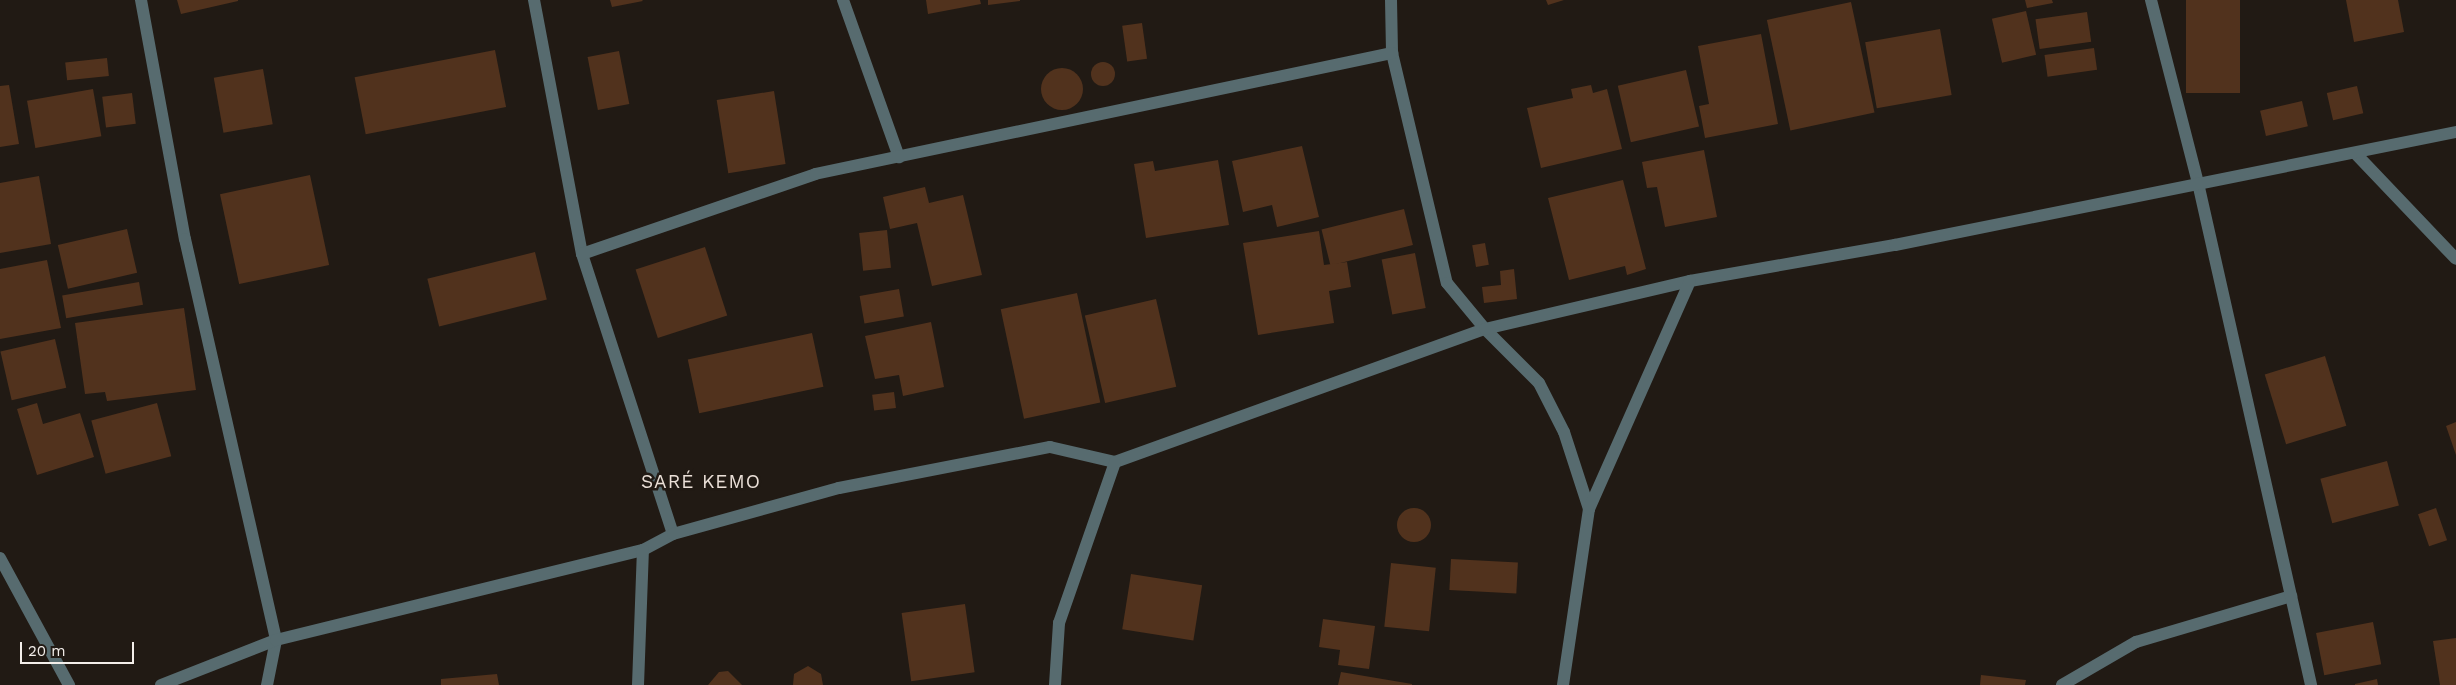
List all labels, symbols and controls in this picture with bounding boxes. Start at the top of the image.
district label: SARÉ KEMO [640,471,762,493]
scale bar [22,632,136,664]
text: 20 m [28,642,66,660]

